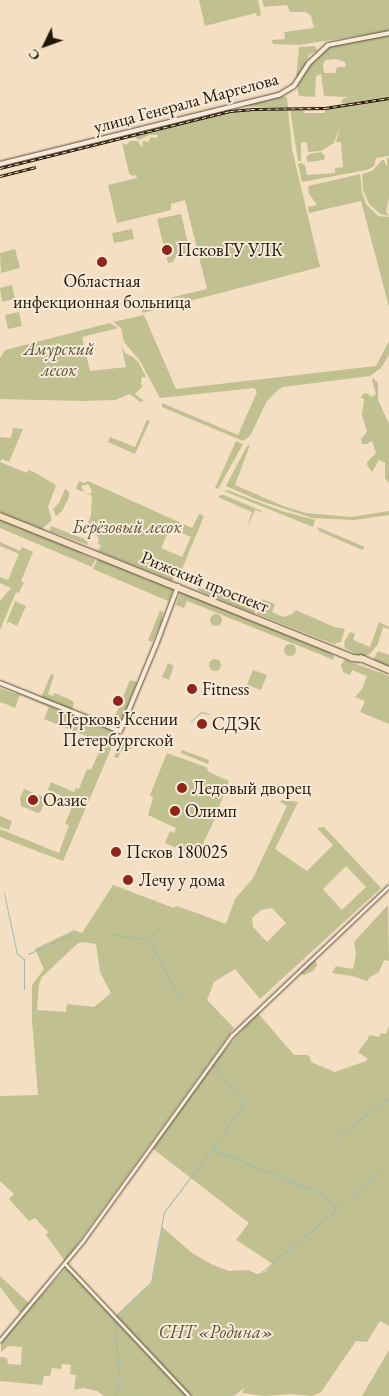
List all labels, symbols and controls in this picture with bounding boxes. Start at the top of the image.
north arrow [20,20,70,70]
text: С [24,45,44,65]
street label: улица Генерала Маргелова [91,68,281,138]
place label: ПсковГУ УЛК [177,239,283,261]
marker: ПсковГУ УЛК [161,244,173,256]
marker: Областная инфекционная больница [95,255,109,269]
place label: Областная инфекционная больница [13,271,191,314]
park label: Амурский лесок [24,339,94,382]
park label: Берёзовый лесок [72,516,182,538]
street label: Рижский проспект [138,546,272,618]
place label: Fitness [202,678,249,700]
marker: Fitness [186,683,198,695]
marker: Церковь Ксении Петербургской [112,695,124,707]
place label: Церковь Ксении Петербургской [58,709,178,752]
place label: СДЭК [212,713,261,735]
marker: СДЭК [196,718,208,730]
place label: Ледовый дворец [192,777,311,799]
marker: Ледовый дворец [176,782,188,794]
place label: Оазис [43,789,87,811]
marker: Оазис [27,794,39,806]
place label: Олимп [185,800,237,822]
marker: Олимп [169,805,181,817]
place label: Псков 180025 [126,841,228,863]
marker: Псков 180025 [110,846,122,858]
place label: Лечу у дома [139,869,225,891]
marker: Лечу у дома [121,873,135,887]
park label: СНТ «Родина» [159,1321,273,1343]

